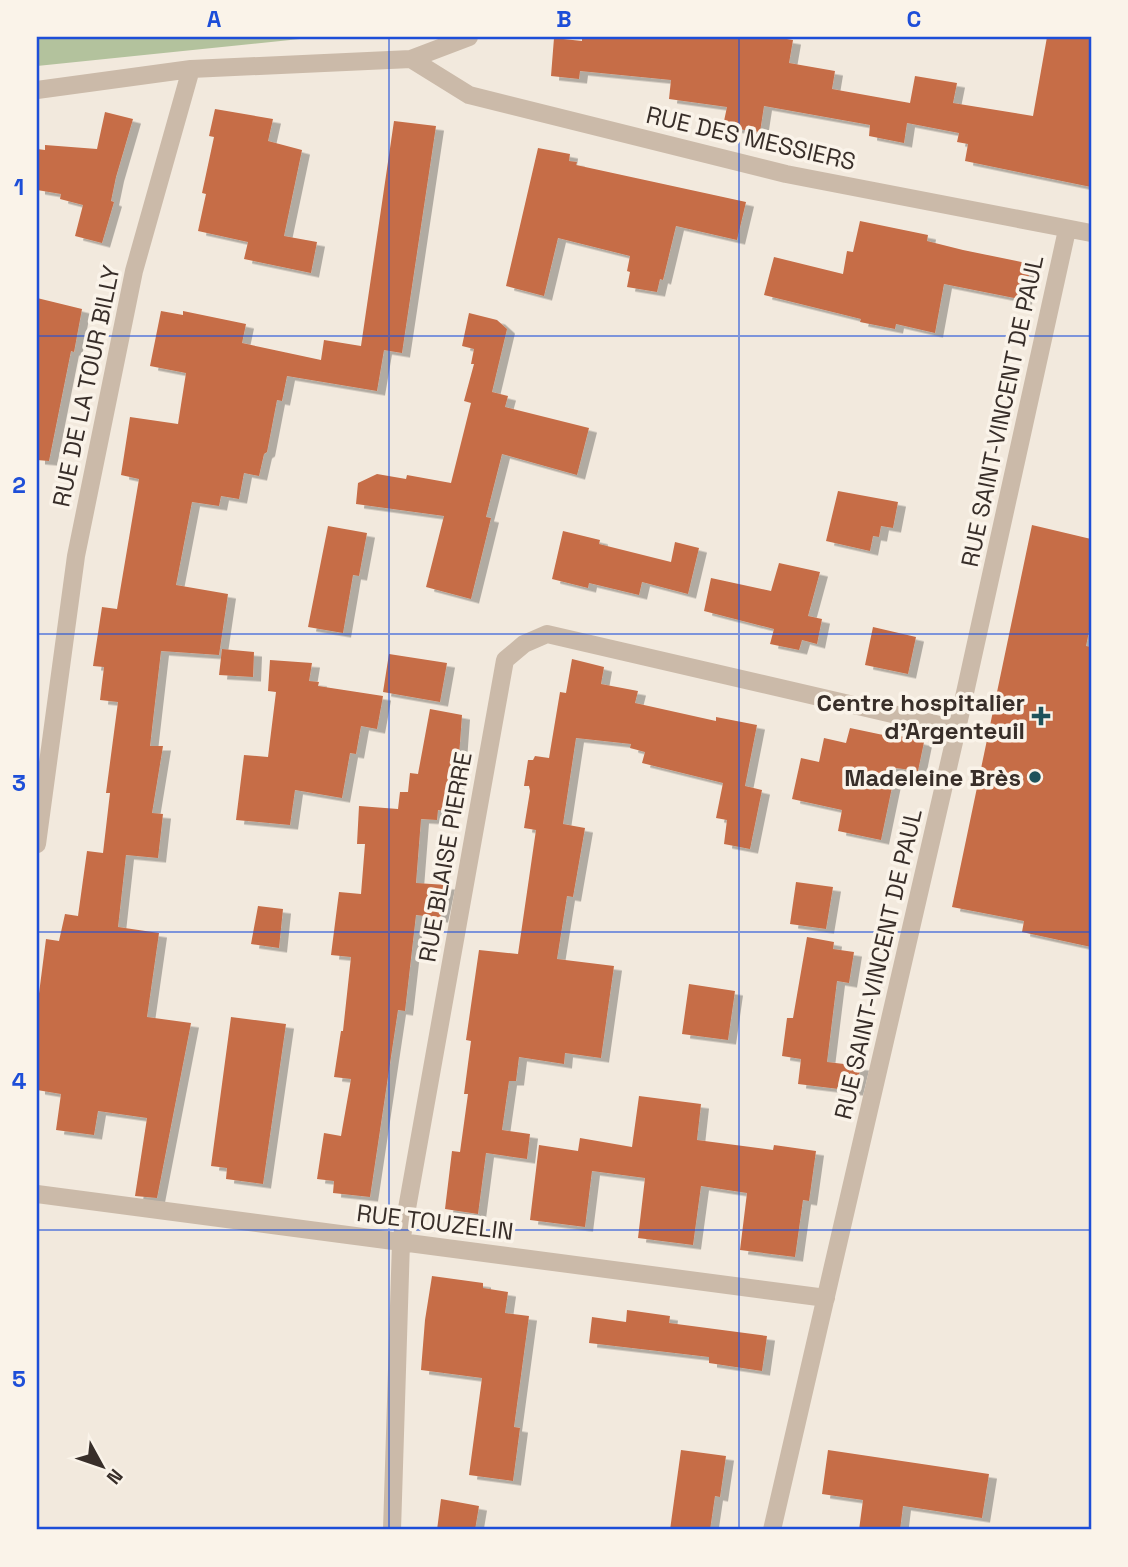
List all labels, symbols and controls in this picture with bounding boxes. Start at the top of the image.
text: A [207,4,222,34]
text: B [556,4,572,34]
text: C [907,4,921,34]
street label: RUE DES MESSIERS [643,99,859,177]
text: 1 [14,172,24,202]
street label: RUE SAINT-VINCENT DE PAUL [954,252,1050,570]
street label: RUE DE LA TOUR BILLY [45,262,127,510]
text: 2 [12,470,26,500]
place label: Centre hospitalier d'Argenteuil [817,687,1025,746]
marker: Centre hospitalier d'Argenteuil [1031,706,1051,726]
street label: RUE BLAISE PIERRE [411,750,479,964]
place label: Madeleine Brès [844,762,1021,793]
text: 3 [12,768,26,798]
marker: Madeleine Brès [1027,769,1043,785]
street label: RUE SAINT-VINCENT DE PAUL [827,806,929,1122]
text: 4 [12,1066,27,1096]
street label: RUE TOUZELIN [355,1197,515,1247]
text: 5 [12,1364,26,1394]
north arrow [66,1430,136,1500]
text: N [101,1464,128,1490]

